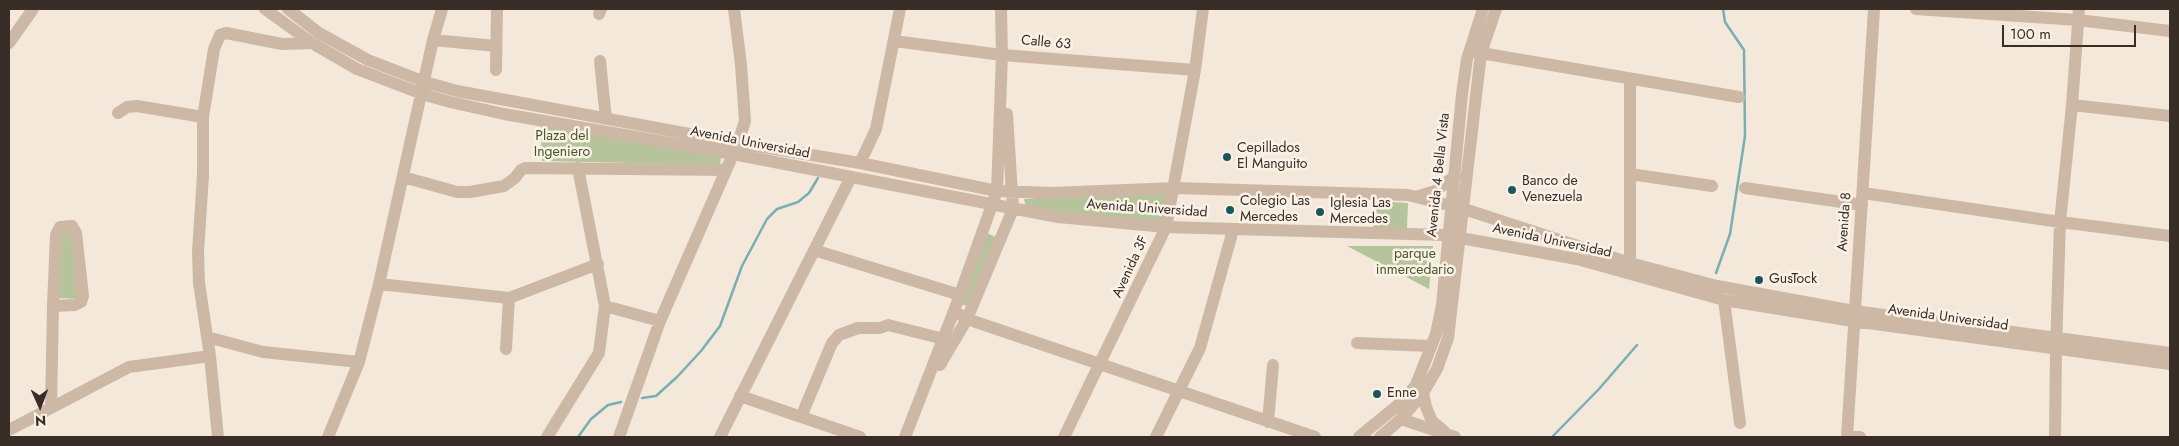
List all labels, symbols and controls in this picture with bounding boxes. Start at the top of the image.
scale bar [2004,15,2138,47]
text: 100 m [2010,23,2051,45]
street label: Calle 63 [1020,32,1072,54]
street label: Avenida 4 Bella Vista [1424,112,1454,238]
street label: Avenida Universidad [689,123,811,163]
park label: Plaza del Ingeniero [534,129,590,162]
place label: Cepillados El Manguito [1237,141,1308,174]
marker: Cepillados El Manguito [1221,151,1233,163]
place label: Banco de Venezuela [1522,174,1582,206]
marker: Banco de Venezuela [1506,184,1518,196]
street label: Avenida 8 [1835,192,1855,252]
place label: Colegio Las Mercedes [1240,194,1310,226]
street label: Avenida Universidad [1086,196,1208,222]
place label: Iglesia Las Mercedes [1330,196,1391,228]
marker: Colegio Las Mercedes [1224,204,1236,216]
marker: Iglesia Las Mercedes [1314,206,1326,218]
street label: Avenida Universidad [1491,220,1613,262]
street label: Avenida 3F [1109,233,1153,301]
park label: parque inmercedario [1376,247,1454,280]
place label: GusTock [1769,272,1817,288]
marker: GusTock [1753,274,1765,286]
street label: Avenida Universidad [1887,301,2009,335]
north arrow [15,381,65,431]
place label: Enne [1387,386,1417,402]
marker: Enne [1371,388,1383,400]
text: N [35,411,46,431]

